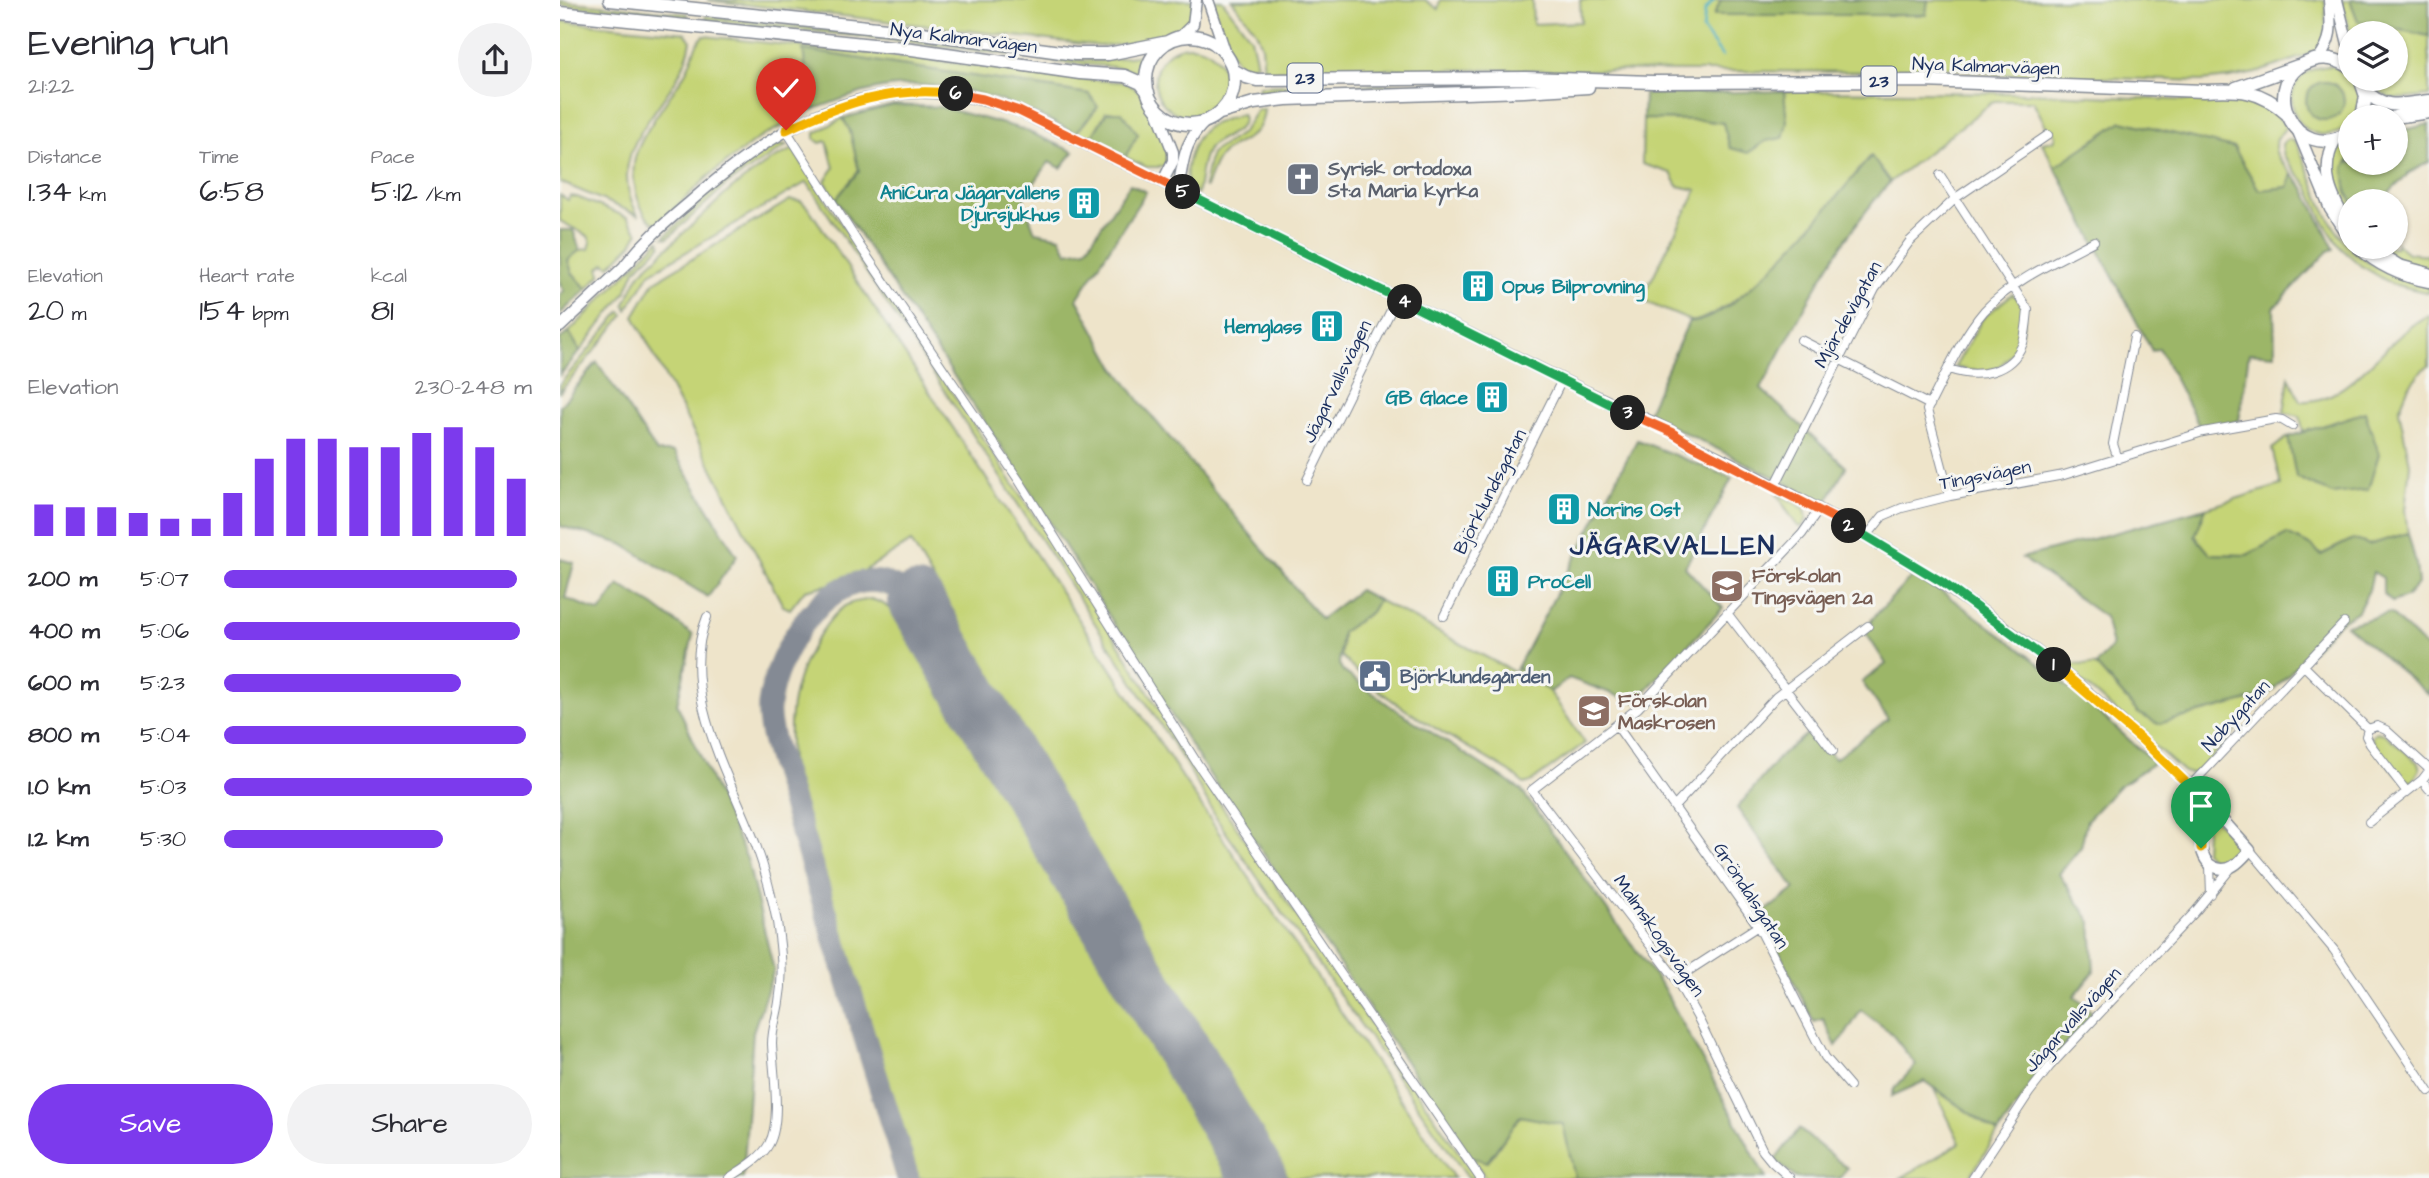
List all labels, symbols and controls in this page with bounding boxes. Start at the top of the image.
street label: Nya Kalmarvägen [889,16,1039,62]
text: Evening run [28,18,229,70]
map controls [2338,21,2408,259]
button: layers [2338,21,2408,91]
button: share [458,23,532,97]
street label: Nya Kalmarvägen [1912,50,2060,84]
pin [756,58,816,130]
road number: 23 [1288,64,1322,92]
road number: 23 [1862,66,1896,96]
icon: check [767,69,805,107]
text: 21:22 [28,70,74,102]
pin: 6 [938,76,974,112]
text: 6 [950,80,961,107]
button: + [2338,105,2408,175]
text: Distance [28,144,102,171]
text: Time [199,144,239,171]
text: Pace [371,144,415,171]
place label: Syrisk ortodoxa St:a Maria kyrka [1327,156,1479,206]
church icon: Syrisk ortodoxa St:a Maria kyrka [1284,160,1322,198]
text: 1.34 [28,171,72,213]
text: 6:58 [199,171,264,213]
text: 5:12 [371,171,418,213]
pin: 5 [1166,174,1200,210]
text: 5 [1176,178,1189,205]
place label: AniCura Jägarvallens Djursjukhus [880,180,1060,229]
text: km [72,182,106,209]
text: /km [418,182,461,209]
building icon: AniCura Jägarvallens Djursjukhus [1065,184,1103,222]
button: − [2338,189,2408,259]
street label: Mjärdevigatan [1808,256,1890,373]
text: Elevation [28,263,103,290]
text: Heart rate [199,263,295,290]
text: kcal [371,263,407,290]
building icon: Opus Bilprovning [1459,267,1497,305]
place label: Opus Bilprovning [1502,274,1645,302]
pin: 4 [1388,284,1422,320]
text: 4 [1398,288,1411,315]
text: 20 [28,290,64,332]
text: 154 [199,290,245,332]
text: 81 [371,290,394,332]
text: m [64,301,87,328]
text: bpm [245,301,288,328]
building icon: Hemglass [1308,307,1346,345]
place label: Hemglass [1224,314,1302,342]
street label: Jägarvallsvägen [1296,316,1380,448]
text: Elevation [28,371,119,403]
text: 230–248 m [415,371,532,403]
building icon: GB Glace [1473,378,1511,416]
place label: GB Glace [1386,385,1469,412]
pin: 3 [1610,396,1646,430]
text: 3 [1623,399,1632,426]
street label: Björklundsgatan [1447,424,1534,559]
street label: Tingsvägen [1937,453,2034,499]
building icon: Norins Ost [1545,490,1583,528]
place label: Norins Ost [1588,497,1681,524]
pin: 2 [1832,508,1866,544]
text: 2 [1843,512,1854,539]
district label: JÄGARVALLEN [1569,528,1776,564]
building icon: ProCell [1484,562,1522,600]
text: 200 m [28,563,97,595]
text: 5:07 [140,563,189,595]
place label: Förskolan Tingsvägen 2a [1751,563,1873,613]
school or university icon: Förskolan Tingsvägen 2a [1708,567,1746,605]
place label: ProCell [1528,569,1591,596]
text: 400 m [28,615,100,647]
text: 5:06 [140,615,189,647]
pin: 1 [2036,648,2072,682]
text: 1 [2052,651,2055,678]
public building icon: Björklundsgården [1356,657,1394,695]
place label: Björklundsgården [1400,664,1551,692]
text: 600 m [28,667,99,699]
text: 5:23 [140,667,185,699]
street label: Nobygatan [2196,674,2277,759]
place label: Förskolan Maskrosen [1618,688,1716,737]
school or university icon: Förskolan Maskrosen [1575,692,1613,730]
text: 800 m [28,719,99,751]
text: 5:04 [140,719,190,751]
text: 1.0 km [28,771,90,803]
text: 5:03 [140,771,186,803]
pin [2171,776,2231,848]
icon: arrive [2182,787,2220,825]
text: 1.2 km [28,823,89,855]
text: 5:30 [140,823,186,855]
street label: Gröndalsgatan [1705,837,1795,955]
street label: Malmskogsvägen [1606,869,1711,1003]
street label: Jägarvallsvägen [2018,961,2129,1079]
button: Save [28,1084,273,1164]
button: Share [287,1084,532,1164]

